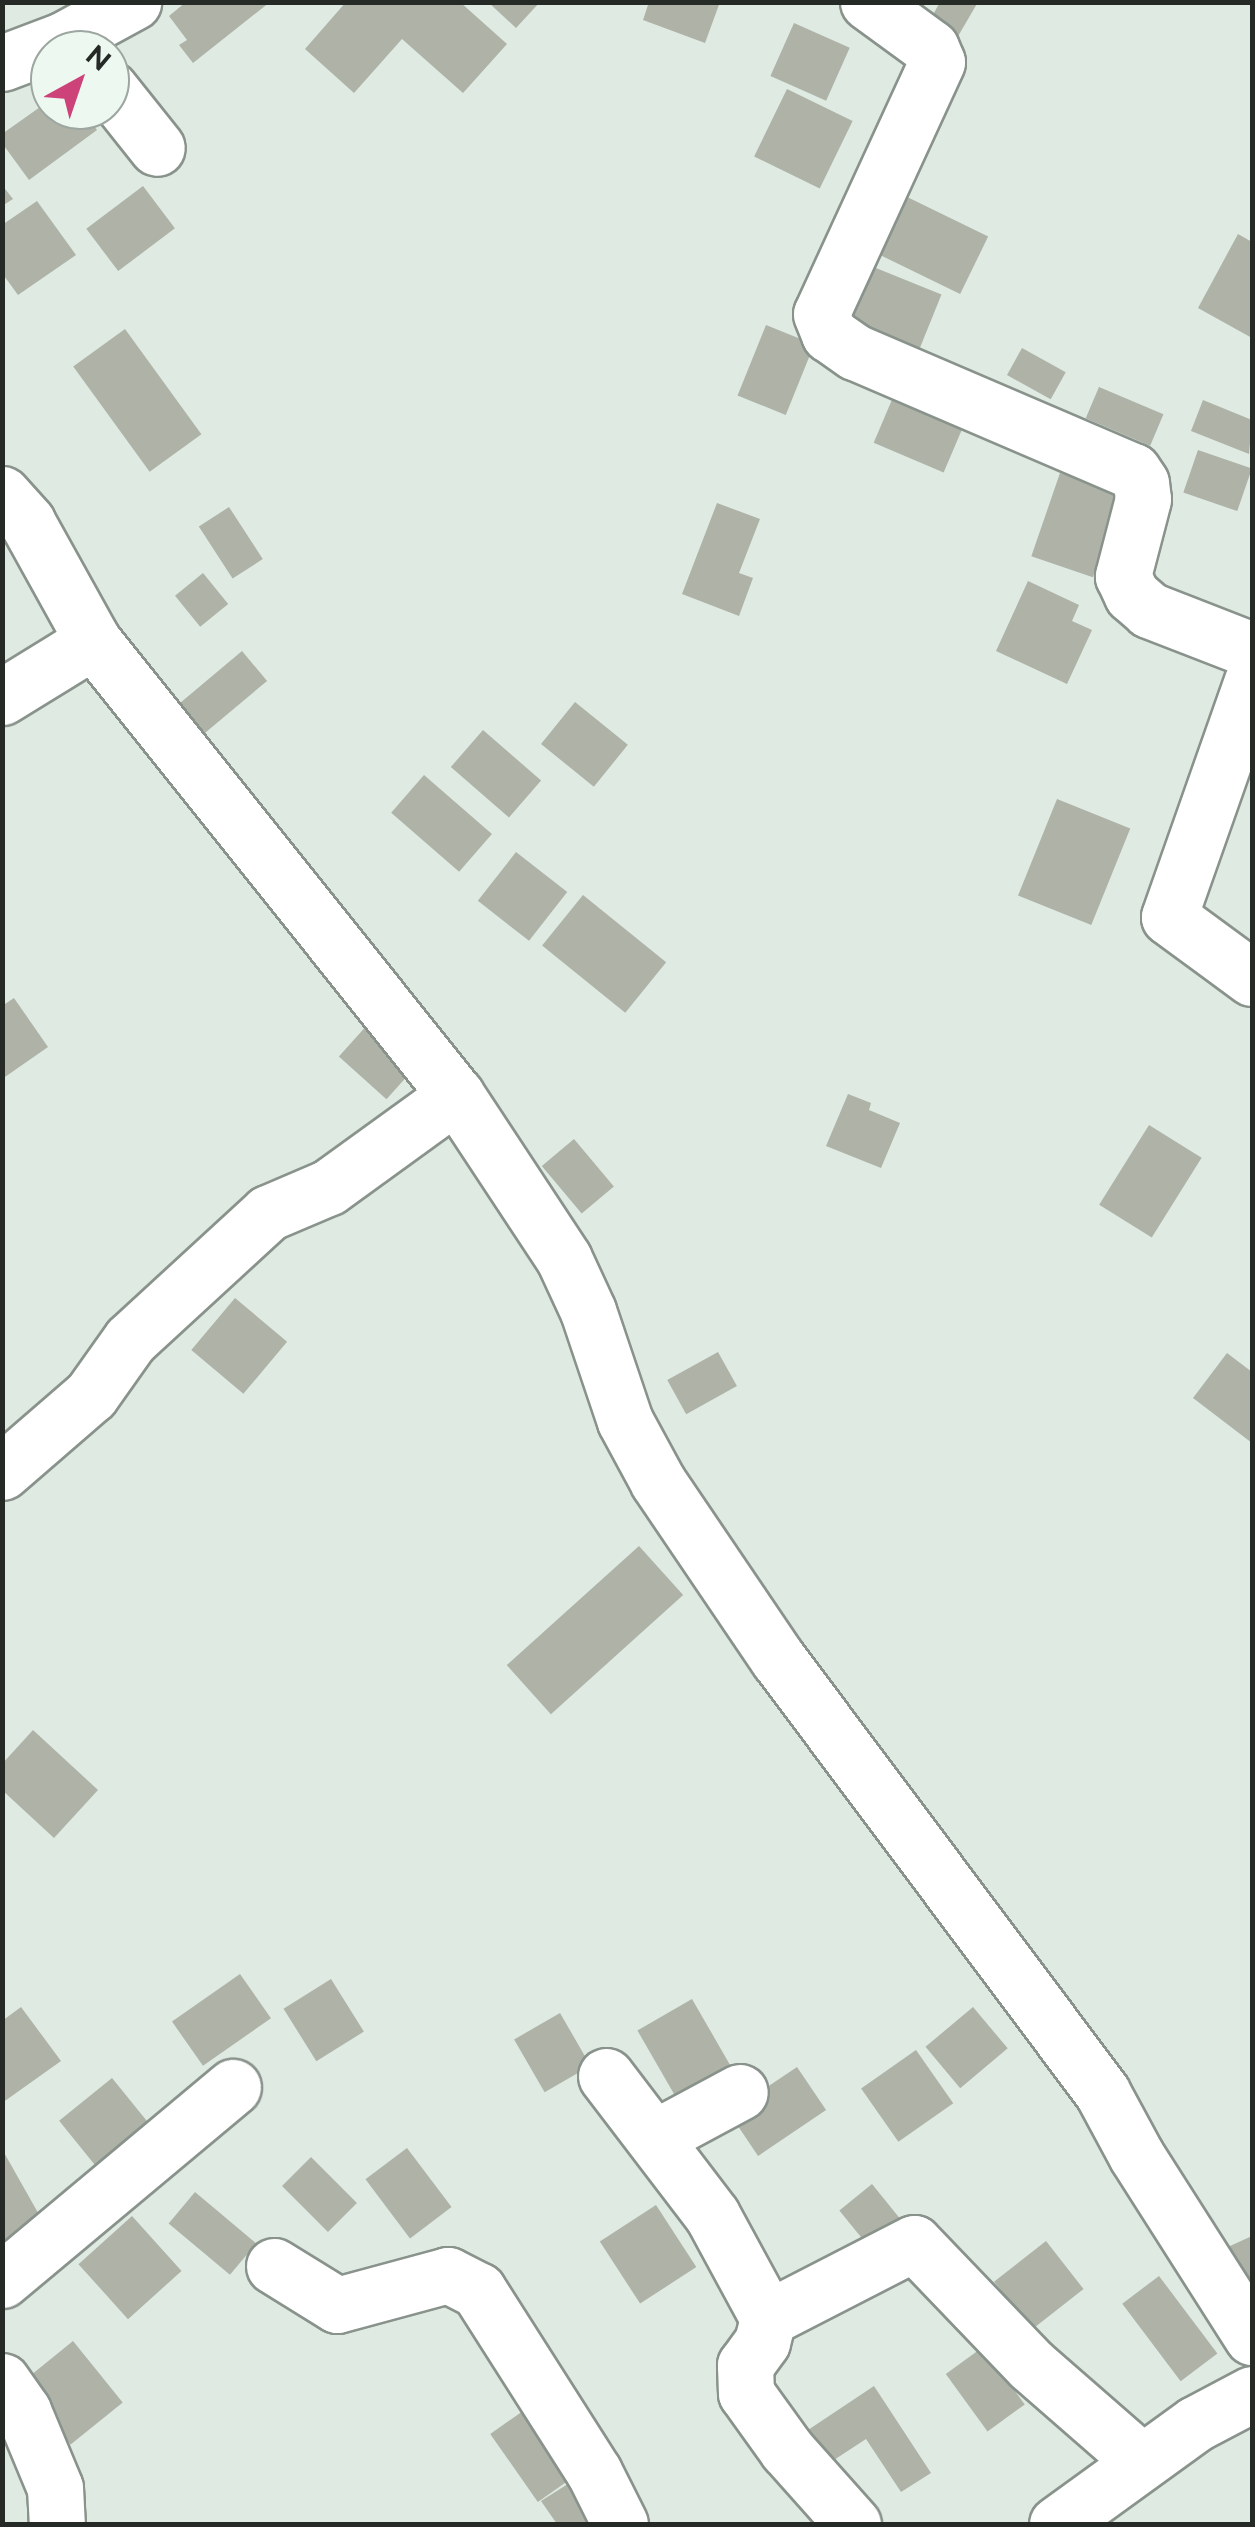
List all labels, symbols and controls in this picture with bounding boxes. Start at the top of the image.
north arrow [30,30,130,130]
text: N [80,39,117,78]

